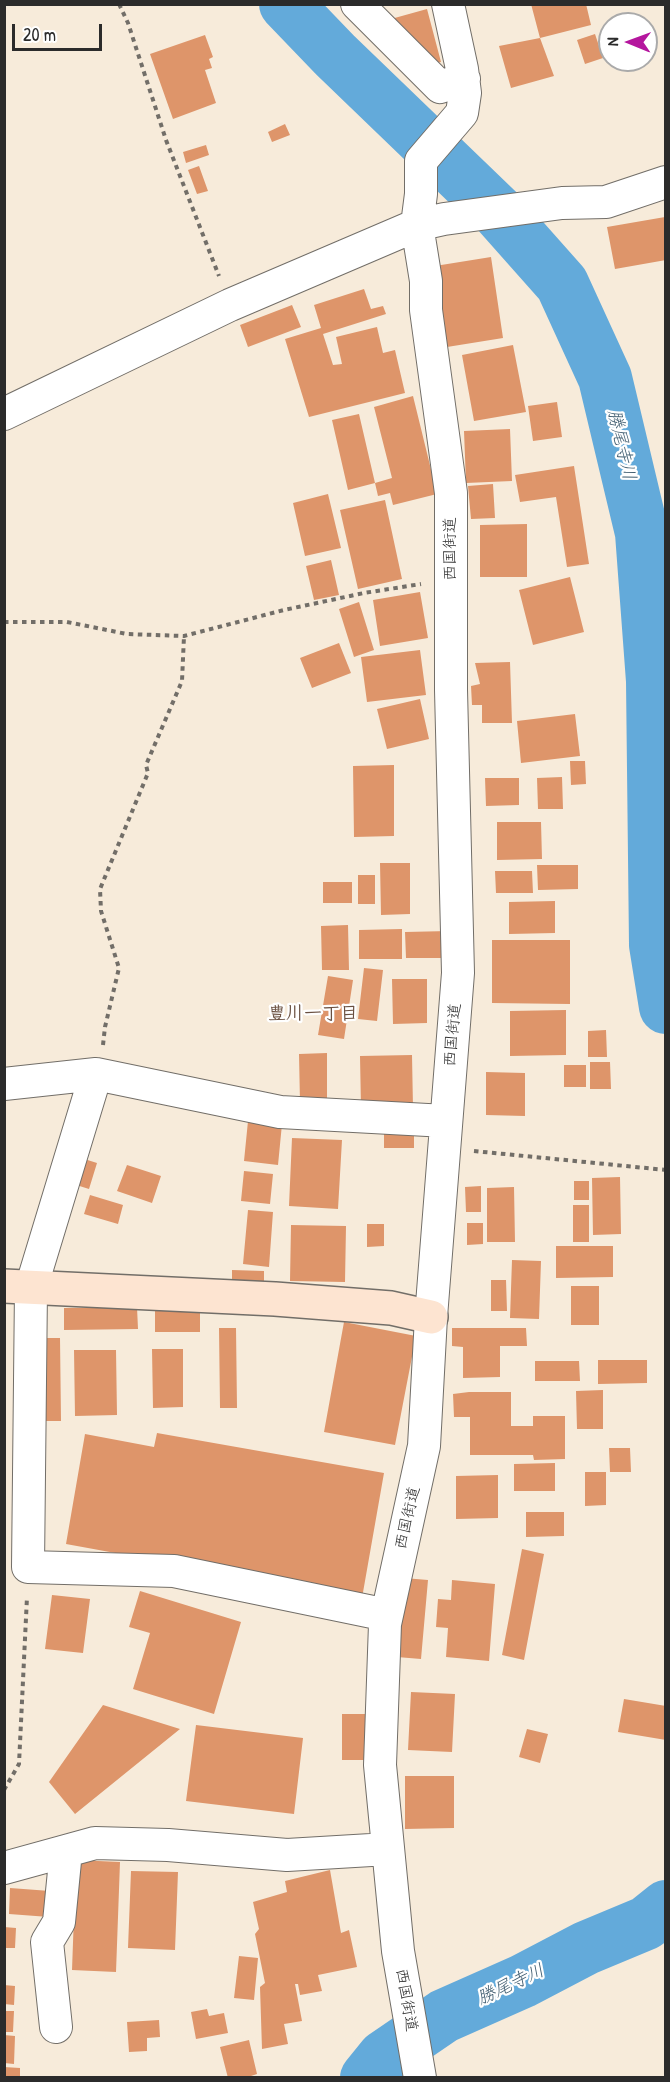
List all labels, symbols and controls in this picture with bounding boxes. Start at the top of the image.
scale bar [15,12,105,50]
north arrow [598,12,658,72]
text: 20 m [23,22,56,47]
text: N [601,37,623,46]
water label: 勝尾寺川 [602,407,640,483]
street label: 西国街道 [441,517,461,581]
street label: 西国街道 [441,1002,465,1068]
district label: 豊川一丁目 [268,1003,358,1025]
street label: 西国街道 [391,1485,425,1551]
water label: 勝尾寺川 [474,1960,548,2010]
street label: 西国街道 [391,1967,421,2033]

